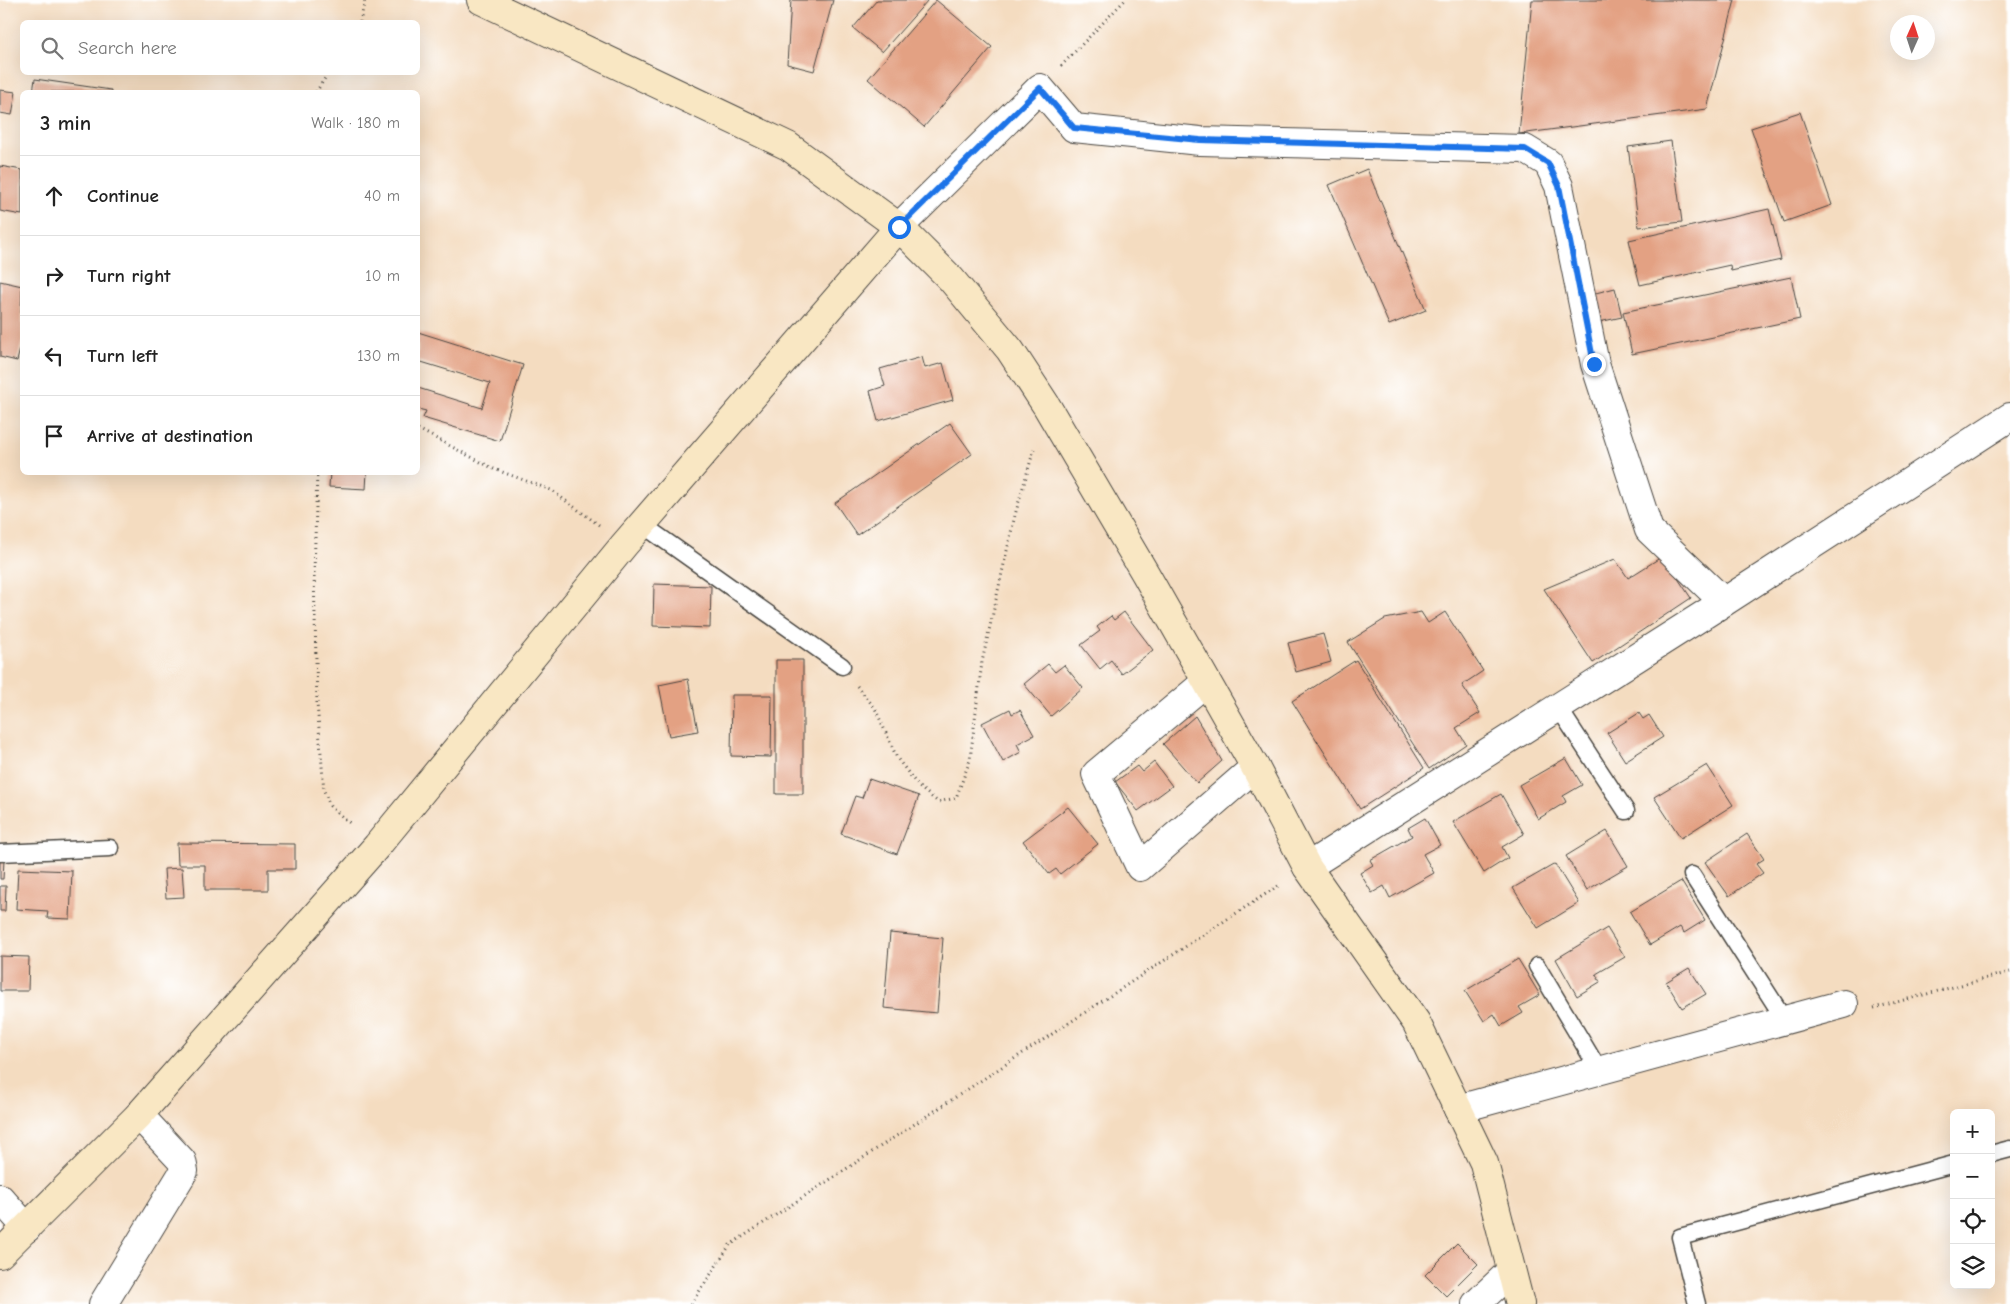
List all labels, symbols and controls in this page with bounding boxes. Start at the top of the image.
north arrow [1890,15,1935,60]
search box [20,20,420,75]
icon: search [38,34,66,62]
text: Search here [78,37,177,59]
text: 3 min [40,111,91,135]
text: Walk · 180 m [311,114,400,132]
icon: ahead [40,182,68,210]
text: Continue [87,185,159,207]
text: 40 m [364,187,400,205]
route start [888,216,911,239]
icon: right [40,262,68,290]
text: Turn right [87,265,171,287]
text: 10 m [365,267,400,285]
icon: left [40,342,68,370]
text: Turn left [87,345,158,367]
text: 130 m [357,347,400,365]
route end [1583,353,1606,376]
icon: arrive [40,422,68,450]
text: Arrive at destination [87,425,253,447]
map controls [1950,1109,1995,1289]
button: + [1950,1109,1995,1154]
button: − [1950,1154,1995,1199]
button: locate [1950,1199,1995,1244]
button: layers [1950,1244,1995,1289]

